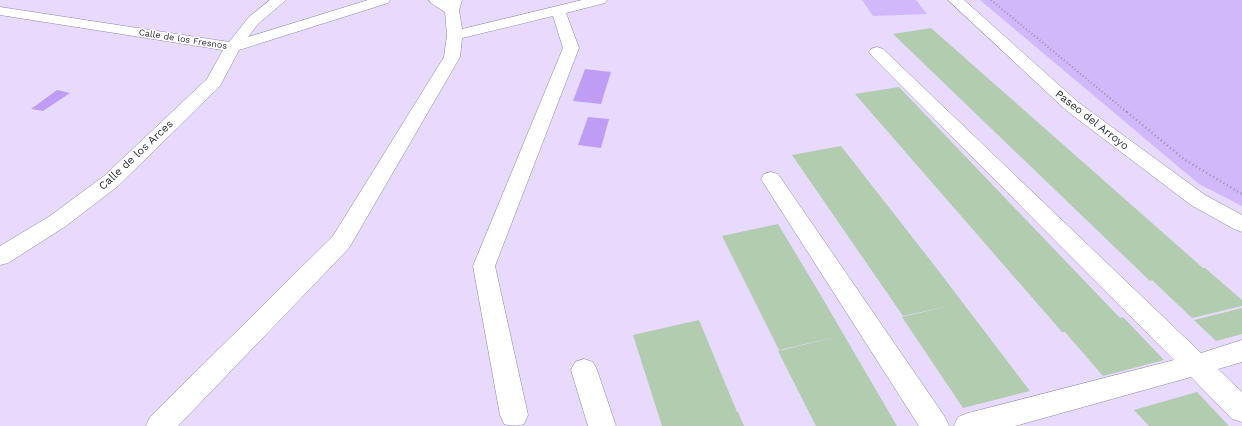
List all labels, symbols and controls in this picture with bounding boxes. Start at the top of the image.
street label: Calle de los Fresnos [138,27,228,51]
street label: Paseo del Arroyo [1053,87,1131,153]
street label: Calle de los Arces [96,117,176,193]

